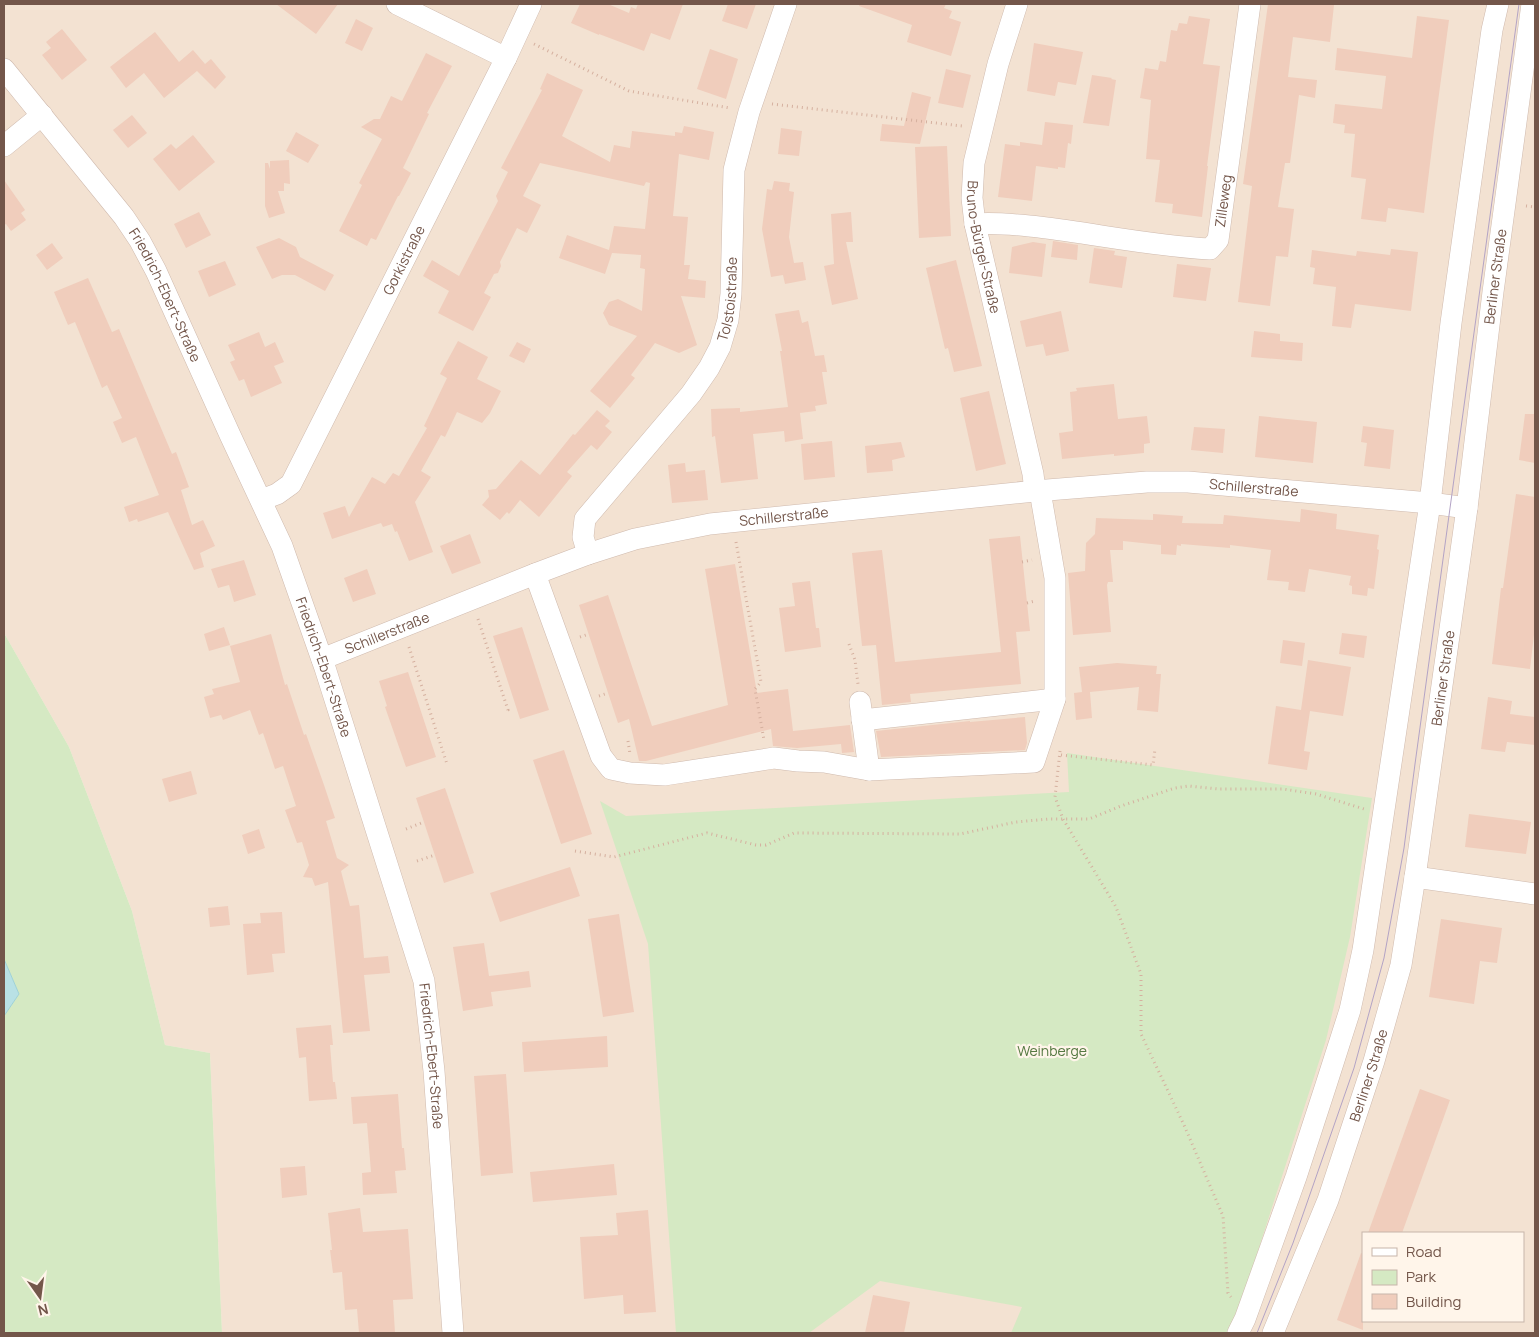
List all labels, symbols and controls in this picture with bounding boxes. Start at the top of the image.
street label: Zilleweg [1210,173,1236,229]
street label: Bruno-Bürgel-Straße [963,180,1005,315]
street label: Gorkistraße [378,222,429,298]
street label: Friedrich-Ebert-Straße [125,224,206,365]
street label: Berliner Straße [1479,228,1510,325]
street label: Tolstoistraße [712,257,741,343]
street label: Schillerstraße [1208,474,1299,501]
street label: Schillerstraße [738,502,829,530]
street label: Friedrich-Ebert-Straße [292,594,356,739]
street label: Schillerstraße [342,607,432,658]
street label: Berliner Straße [1426,629,1459,727]
street label: Friedrich-Ebert-Straße [415,982,448,1130]
street label: Berliner Straße [1345,1027,1392,1124]
park label: Weinberge [1017,1041,1087,1060]
legend [1362,1232,1524,1322]
text: Road [1406,1241,1442,1262]
text: Park [1406,1266,1436,1287]
north arrow [15,1272,65,1322]
text: Building [1406,1291,1461,1312]
text: N [36,1300,50,1321]

